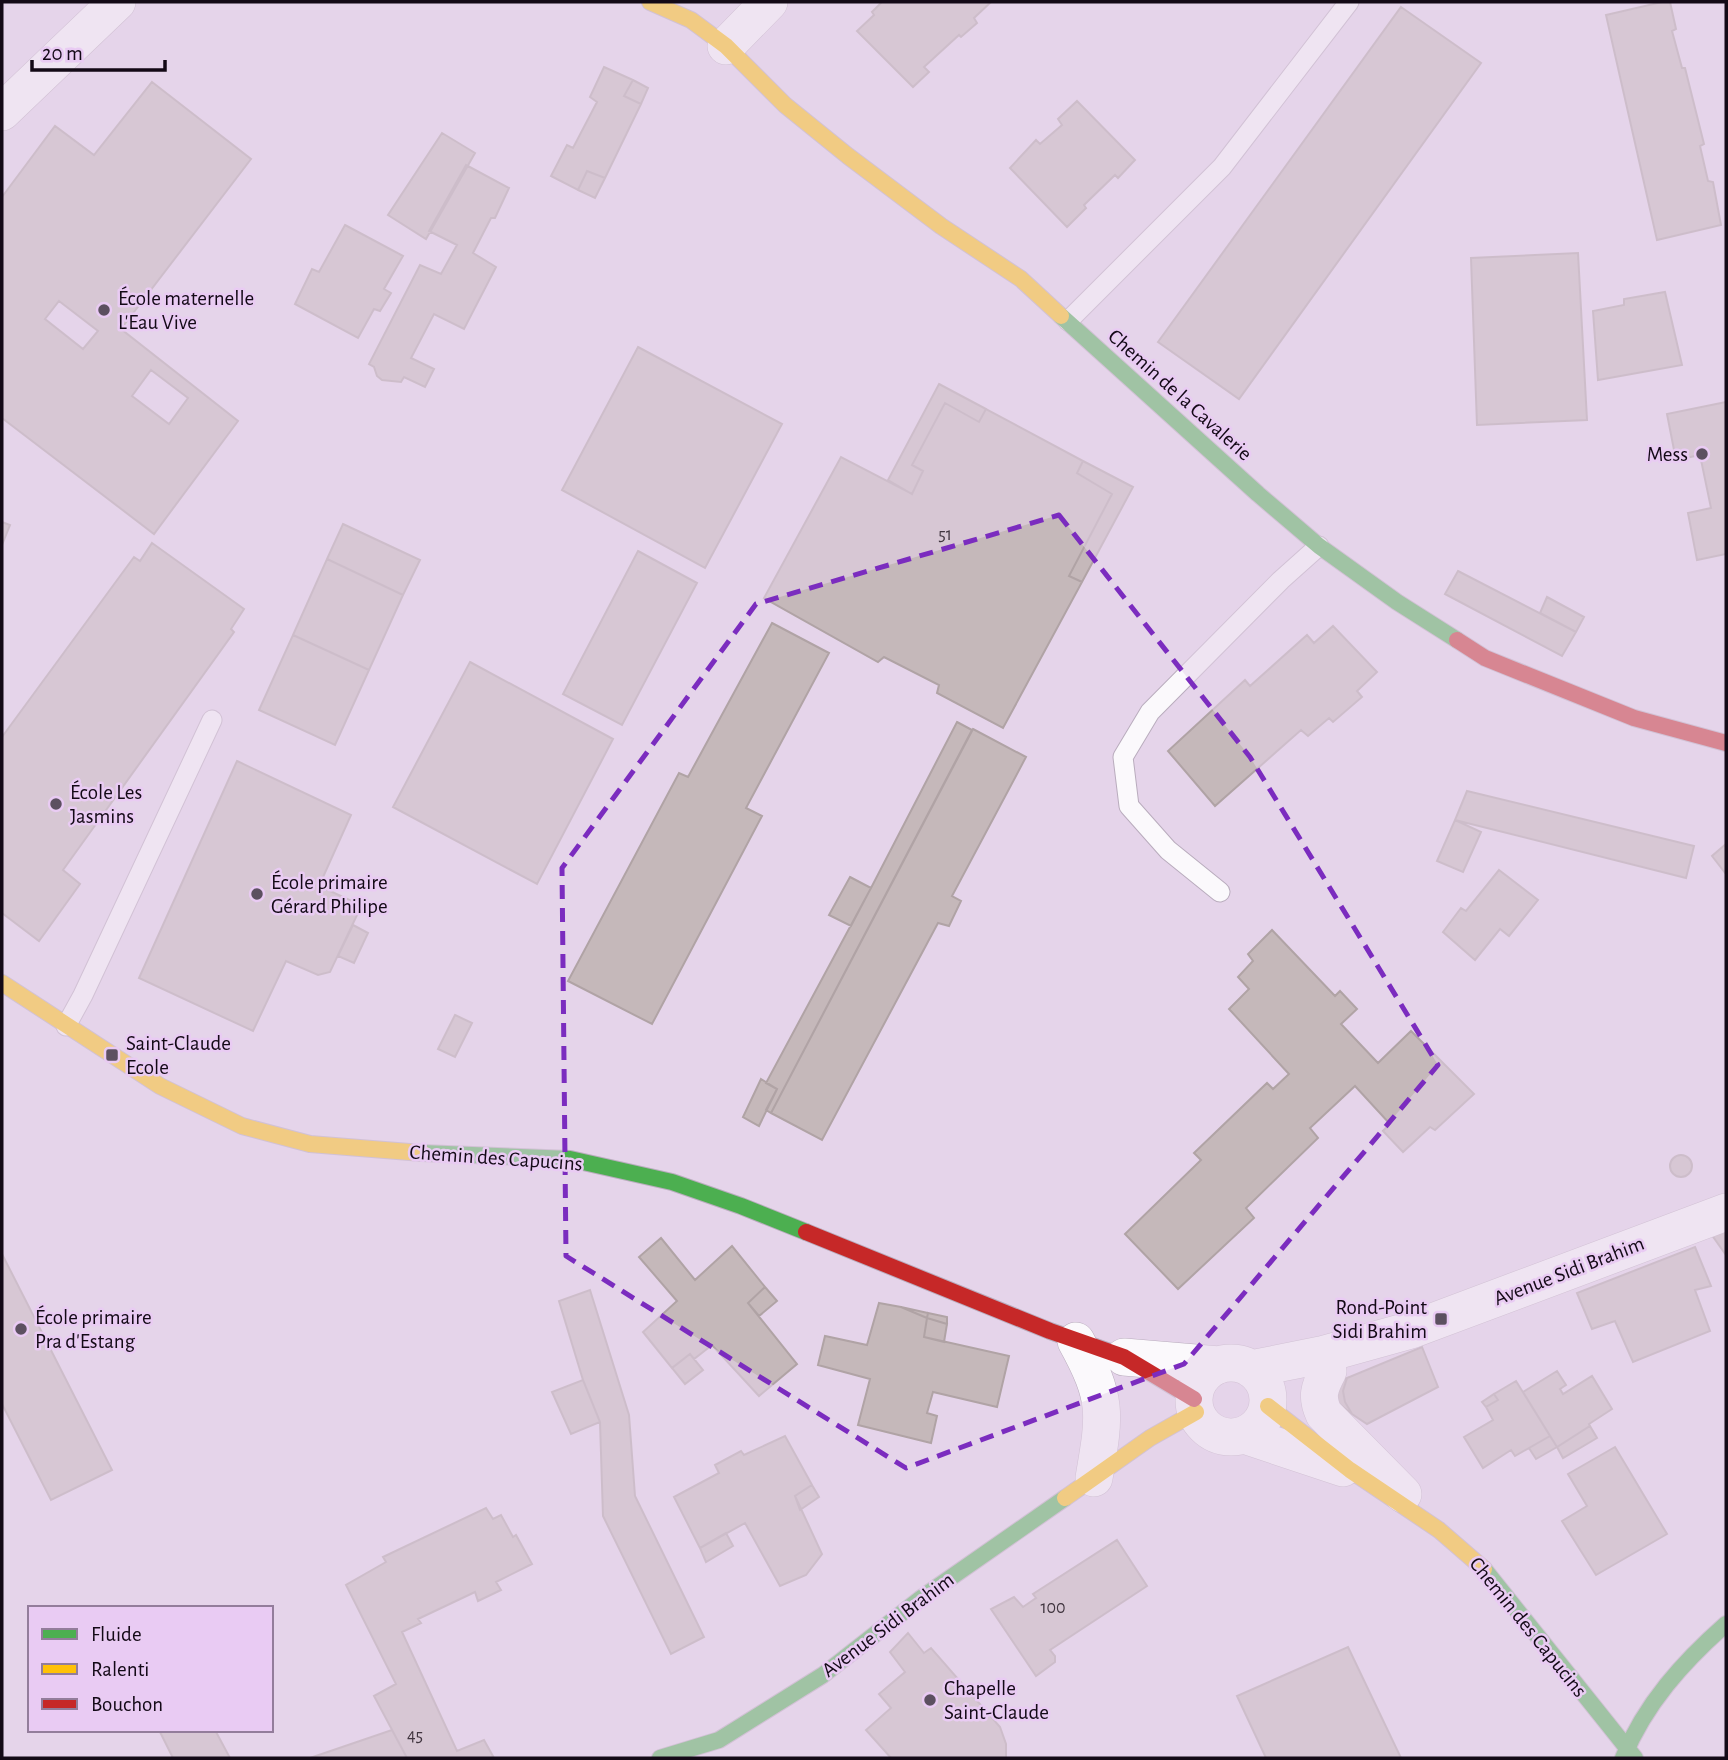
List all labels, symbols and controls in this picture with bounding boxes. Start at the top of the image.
scale bar [32,28,164,72]
text: 20 m [42,43,83,64]
place label: École maternelle L'Eau Vive [118,286,254,333]
marker: École maternelle L'Eau Vive [96,302,112,318]
street label: Chemin de la Cavalerie [1104,325,1256,465]
place label: Mess [1647,444,1688,465]
marker: Mess [1694,446,1710,462]
house number: 51 [938,526,952,544]
place label: École Les Jasmins [70,780,142,827]
marker: École Les Jasmins [48,796,64,812]
place label: École primaire Gérard Philipe [271,870,388,917]
marker: École primaire Gérard Philipe [249,886,265,902]
place label: Saint-Claude Ecole [126,1033,231,1078]
marker: Saint-Claude Ecole [104,1047,120,1063]
street label: Chemin des Capucins [409,1141,583,1175]
street label: Avenue Sidi Brahim [1491,1233,1647,1309]
place label: Rond-Point Sidi Brahim [1332,1297,1427,1342]
place label: École primaire Pra d'Estang [35,1305,152,1352]
marker: Rond-Point Sidi Brahim [1433,1311,1449,1327]
marker: École primaire Pra d'Estang [13,1321,29,1337]
street label: Chemin des Capucins [1465,1553,1591,1701]
street label: Avenue Sidi Brahim [818,1569,958,1681]
house number: 100 [1040,1599,1066,1617]
legend [28,1606,273,1732]
text: Fluide [91,1624,142,1645]
text: Ralenti [91,1659,149,1680]
place label: Chapelle Saint-Claude [944,1678,1049,1723]
marker: Chapelle Saint-Claude [922,1692,938,1708]
text: Bouchon [91,1694,163,1715]
house number: 45 [407,1727,423,1745]

